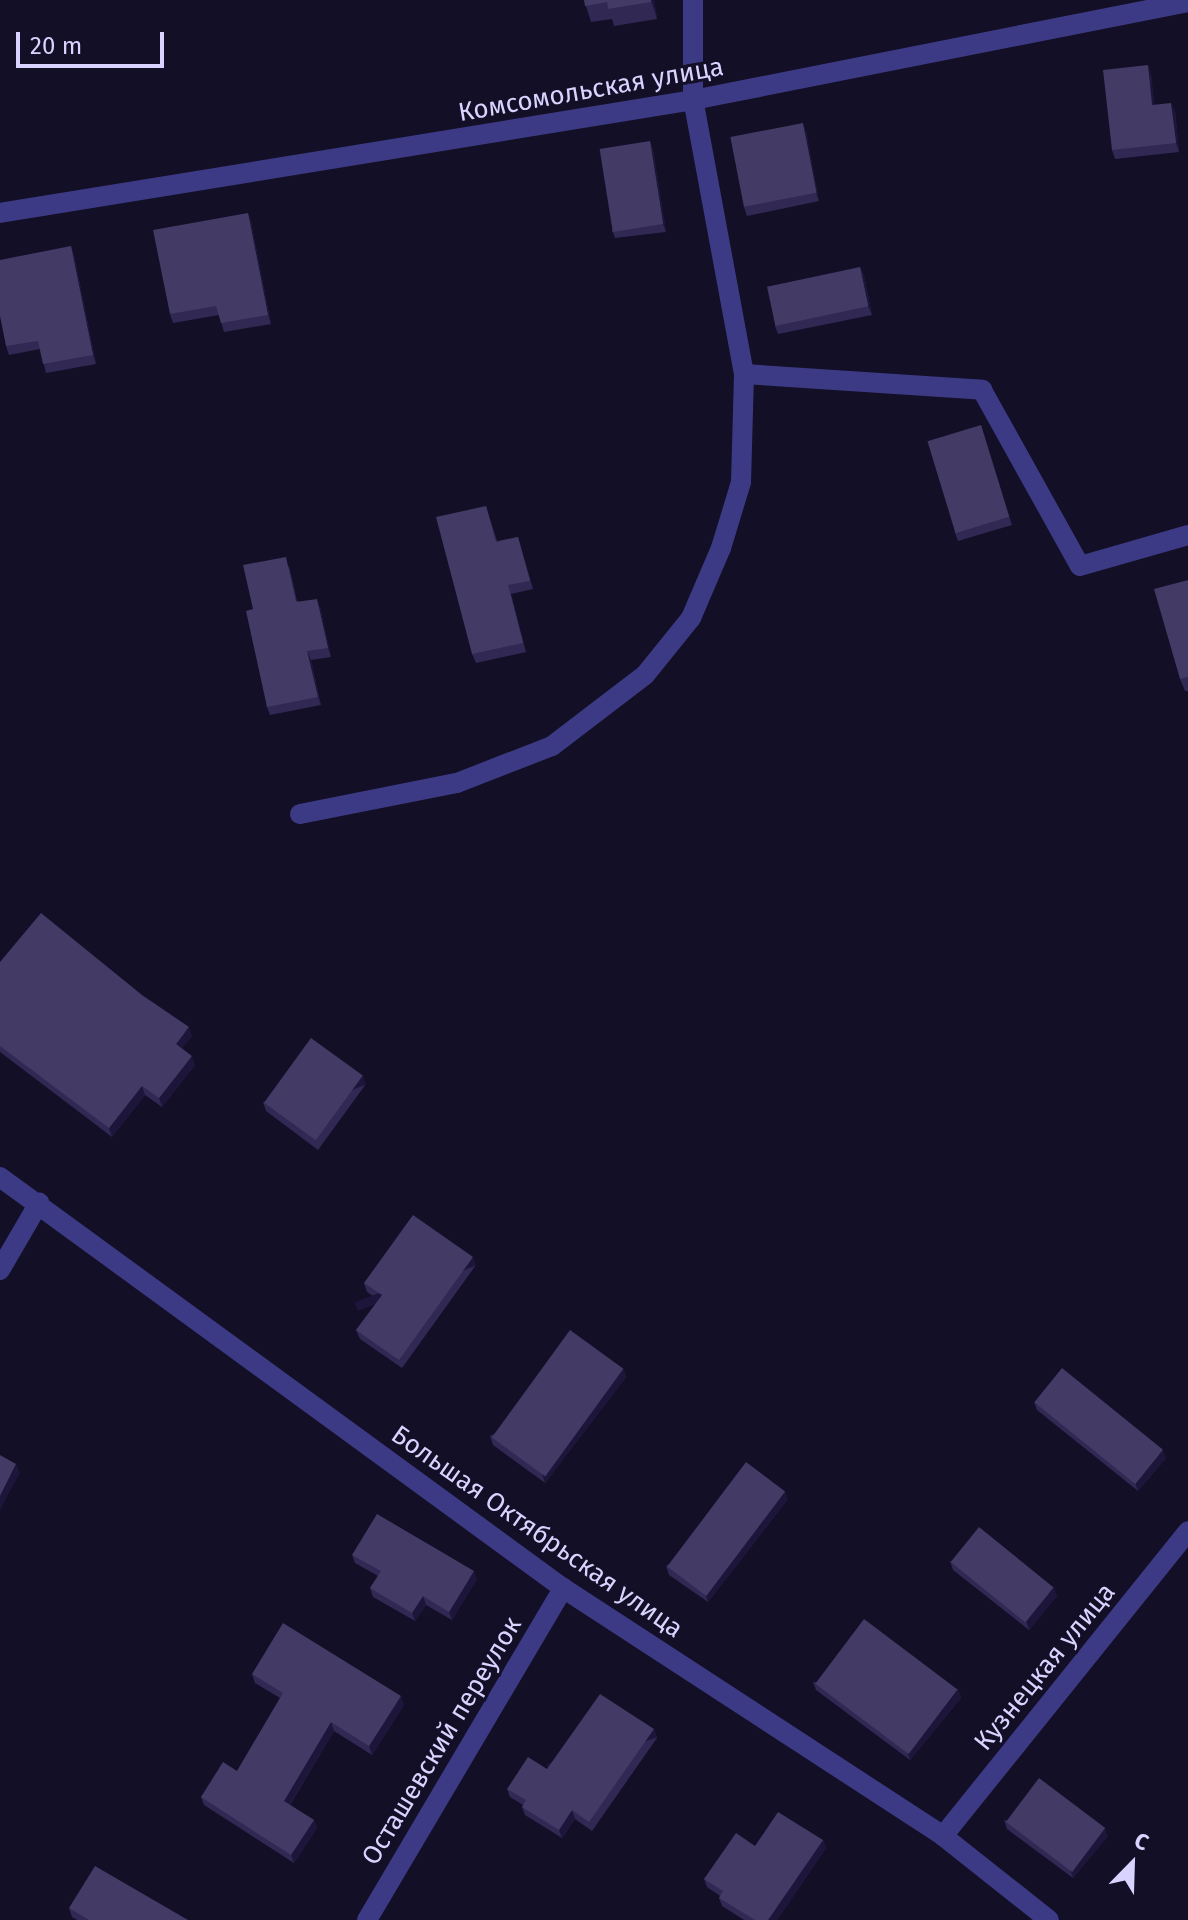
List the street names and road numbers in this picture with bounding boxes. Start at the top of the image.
street label: Комсомольская улица [456,51,726,129]
street label: Большая Октябрьская улица [385,1419,689,1645]
street label: Кузнецкая улица [968,1577,1122,1757]
street label: Осташевский переулок [356,1611,528,1871]

